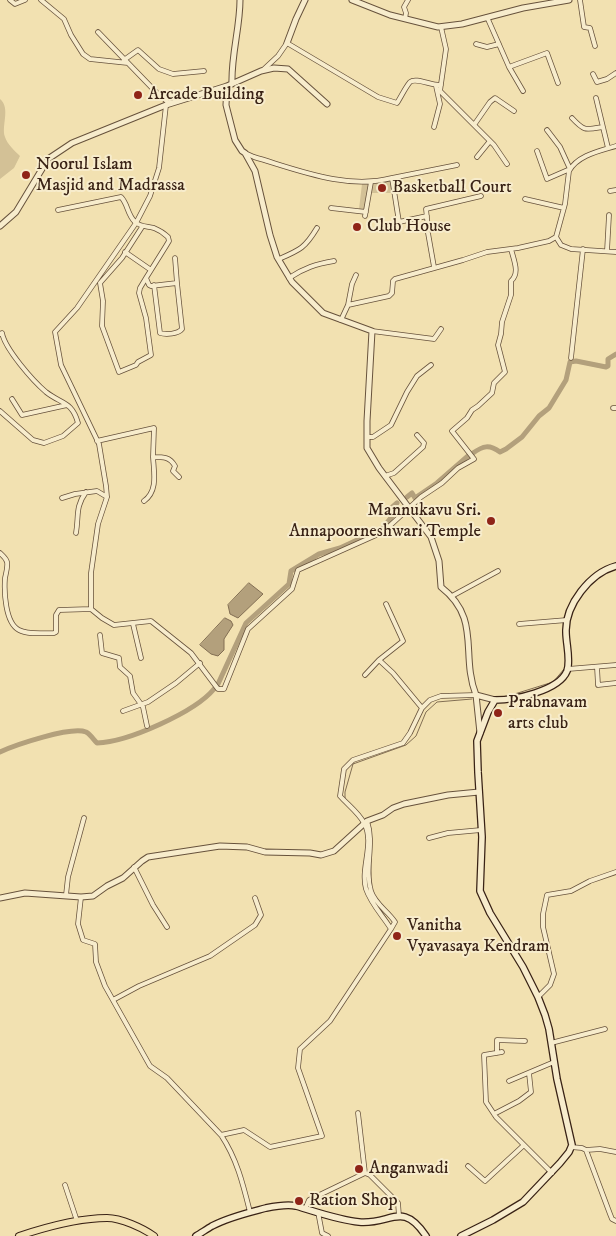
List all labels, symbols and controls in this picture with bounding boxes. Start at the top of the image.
place label: Arcade Building [148,84,264,106]
marker: Arcade Building [132,89,144,101]
place label: Noorul Islam Masjid and Madrassa [36,154,185,196]
marker: Noorul Islam Masjid and Madrassa [20,169,32,181]
place label: Basketball Court [392,177,512,199]
marker: Basketball Court [376,182,388,194]
place label: Club House [367,216,451,238]
marker: Club House [351,221,363,233]
place label: Mannukavu Sri. Annapoorneshwari Temple [289,500,481,542]
marker: Mannukavu Sri. Annapoorneshwari Temple [485,515,497,527]
place label: Prabnavam arts club [508,692,587,734]
marker: Prabnavam arts club [492,707,504,719]
place label: Vanitha Vyavasaya Kendram [407,915,549,958]
marker: Vanitha Vyavasaya Kendram [391,930,403,942]
place label: Anganwadi [369,1158,448,1180]
marker: Anganwadi [353,1163,365,1175]
place label: Ration Shop [309,1190,398,1212]
marker: Ration Shop [293,1195,305,1207]

